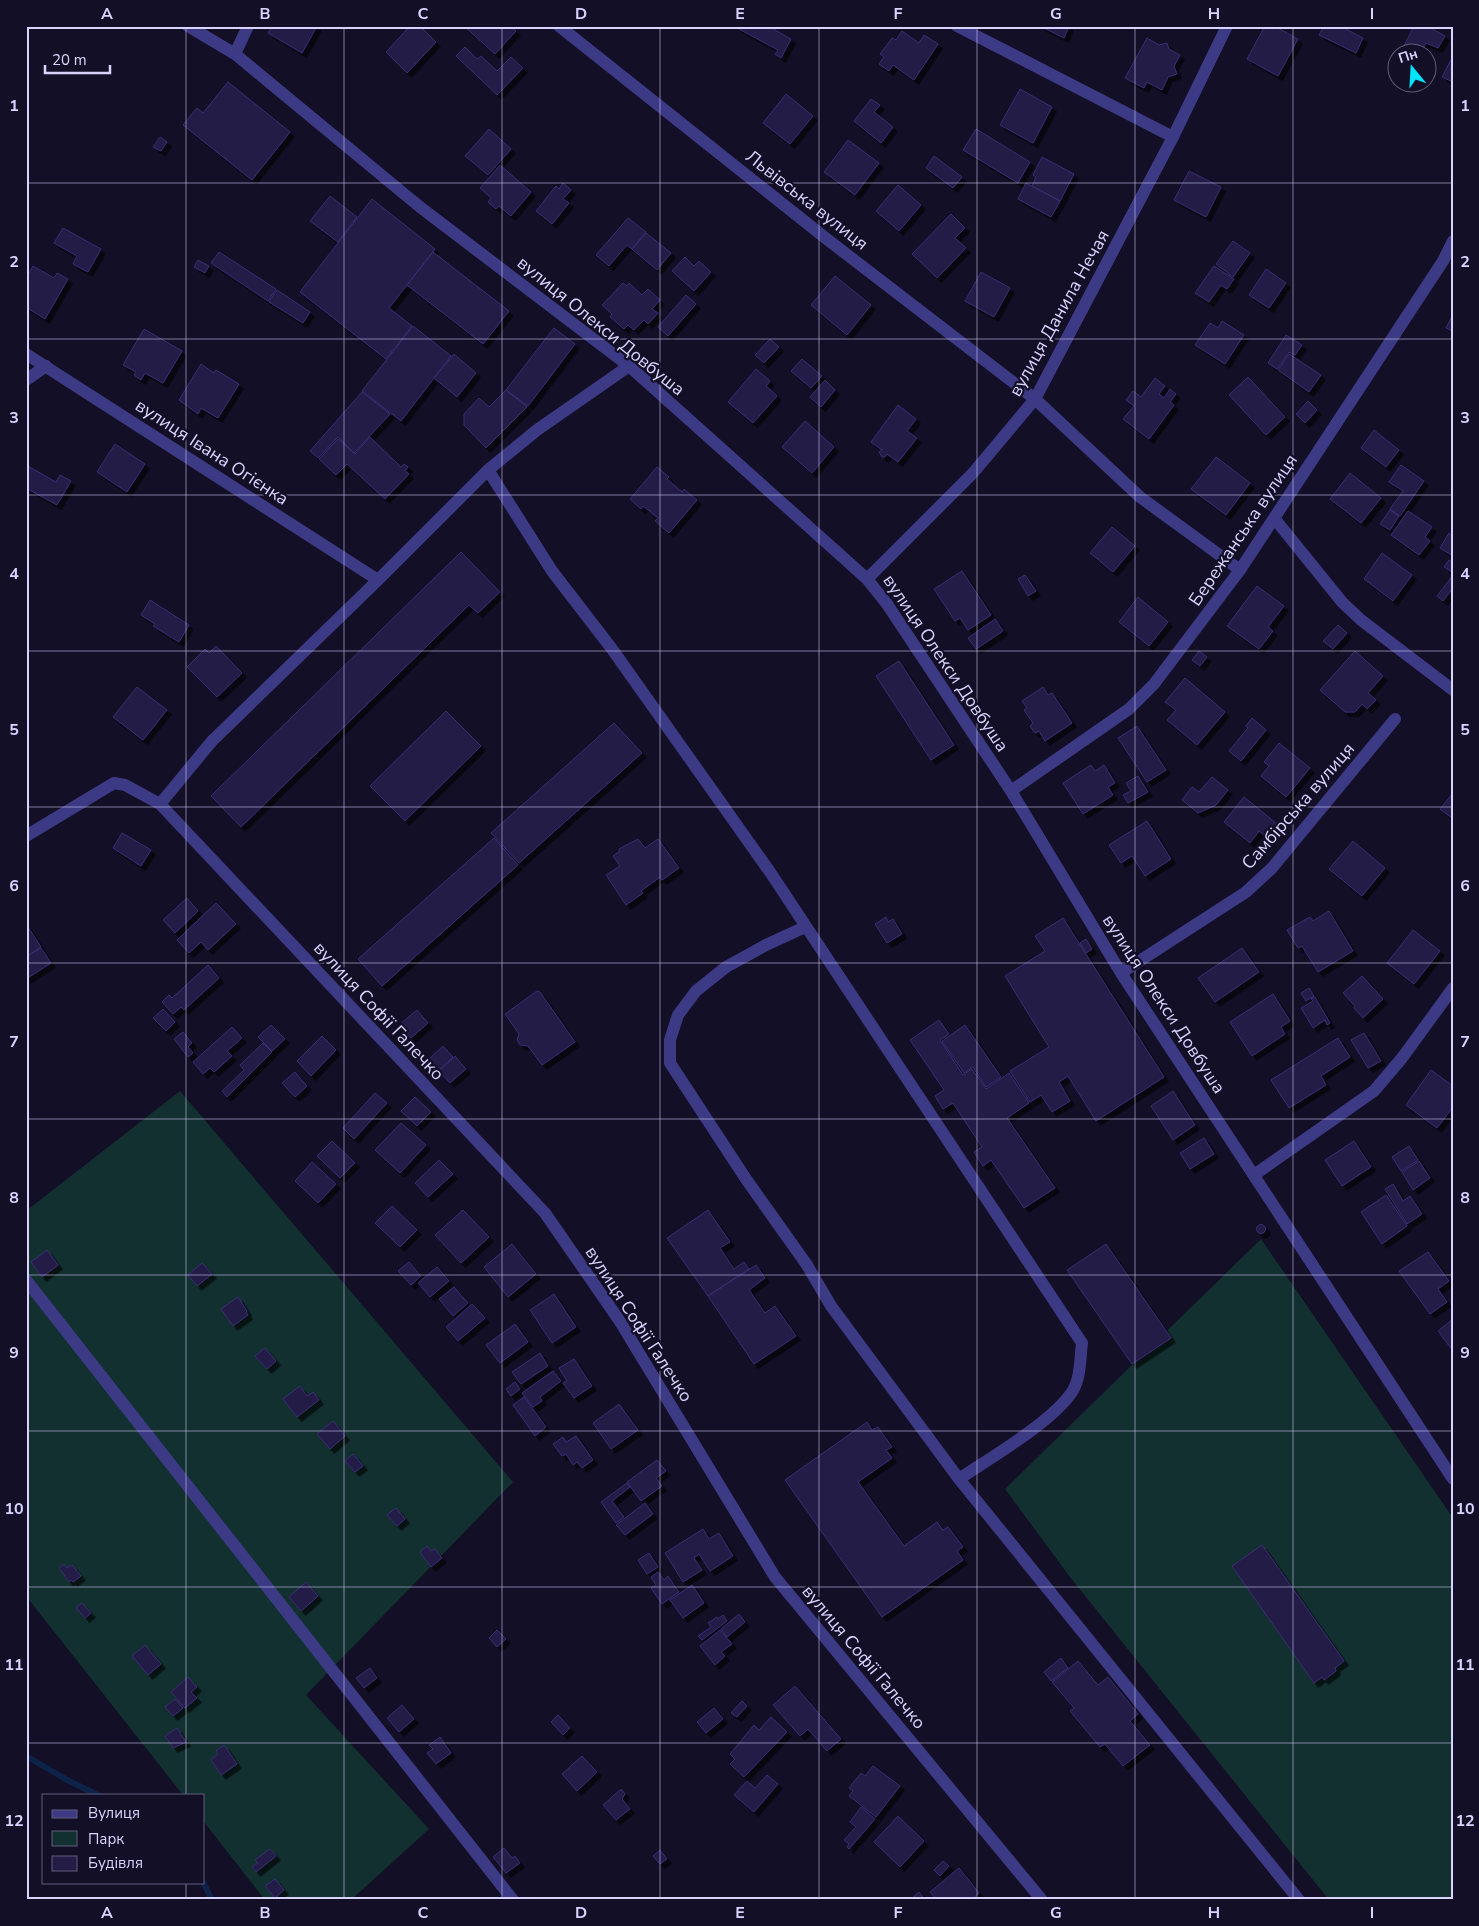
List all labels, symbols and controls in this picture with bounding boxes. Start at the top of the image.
text: A [101,3,113,25]
text: B [259,3,271,25]
text: C [418,3,429,25]
text: D [575,3,587,25]
text: E [735,3,745,25]
text: F [894,3,903,25]
text: G [1050,3,1062,25]
text: H [1208,3,1220,25]
text: I [1370,3,1374,25]
scale bar [45,42,110,74]
north arrow [1386,42,1436,92]
text: Пн [1396,44,1420,68]
text: 20 m [52,50,87,70]
text: 1 [9,95,19,117]
text: 1 [1460,95,1470,117]
street label: Львівська вулиця [741,145,873,255]
street label: вулиця Данила Нечая [1003,225,1115,401]
text: 2 [9,251,19,273]
street label: вулиця Олекси Довбуша [512,251,690,401]
text: 2 [1460,251,1470,273]
street label: вулиця Івана Огієнка [131,393,293,511]
text: 3 [9,407,19,429]
text: 3 [1460,407,1470,429]
street label: Бережанська вулиця [1183,449,1303,611]
text: 4 [9,563,19,585]
text: 4 [1460,563,1470,585]
street label: вулиця Олекси Довбуша [878,570,1014,756]
text: 5 [9,719,19,741]
text: 5 [1460,719,1470,741]
street label: Самбірська вулиця [1236,737,1360,875]
text: 6 [9,875,19,897]
text: 6 [1460,875,1470,897]
street label: вулиця Олекси Довбуша [1097,910,1231,1098]
street label: вулиця Софії Галечко [308,937,450,1085]
text: 7 [9,1031,19,1053]
text: 7 [1460,1031,1470,1053]
text: 8 [9,1187,19,1209]
text: 8 [1460,1187,1470,1209]
street label: вулиця Софії Галечко [580,1242,698,1406]
text: 9 [9,1342,19,1364]
text: 9 [1460,1342,1470,1364]
text: 10 [4,1498,24,1520]
text: 10 [1455,1498,1475,1520]
street label: вулиця Софії Галечко [797,1580,931,1734]
text: 11 [4,1654,24,1676]
text: 11 [1455,1654,1475,1676]
legend [42,1794,205,1884]
text: Вулиця [88,1803,140,1823]
text: 12 [4,1810,24,1832]
text: 12 [1455,1810,1475,1832]
text: Парк [88,1829,124,1849]
text: Будівля [88,1853,143,1873]
text: A [101,1902,113,1924]
text: B [259,1902,271,1924]
text: C [418,1902,429,1924]
text: D [575,1902,587,1924]
text: E [735,1902,745,1924]
text: F [894,1902,903,1924]
text: G [1050,1902,1062,1924]
text: H [1208,1902,1220,1924]
text: I [1370,1902,1374,1924]

